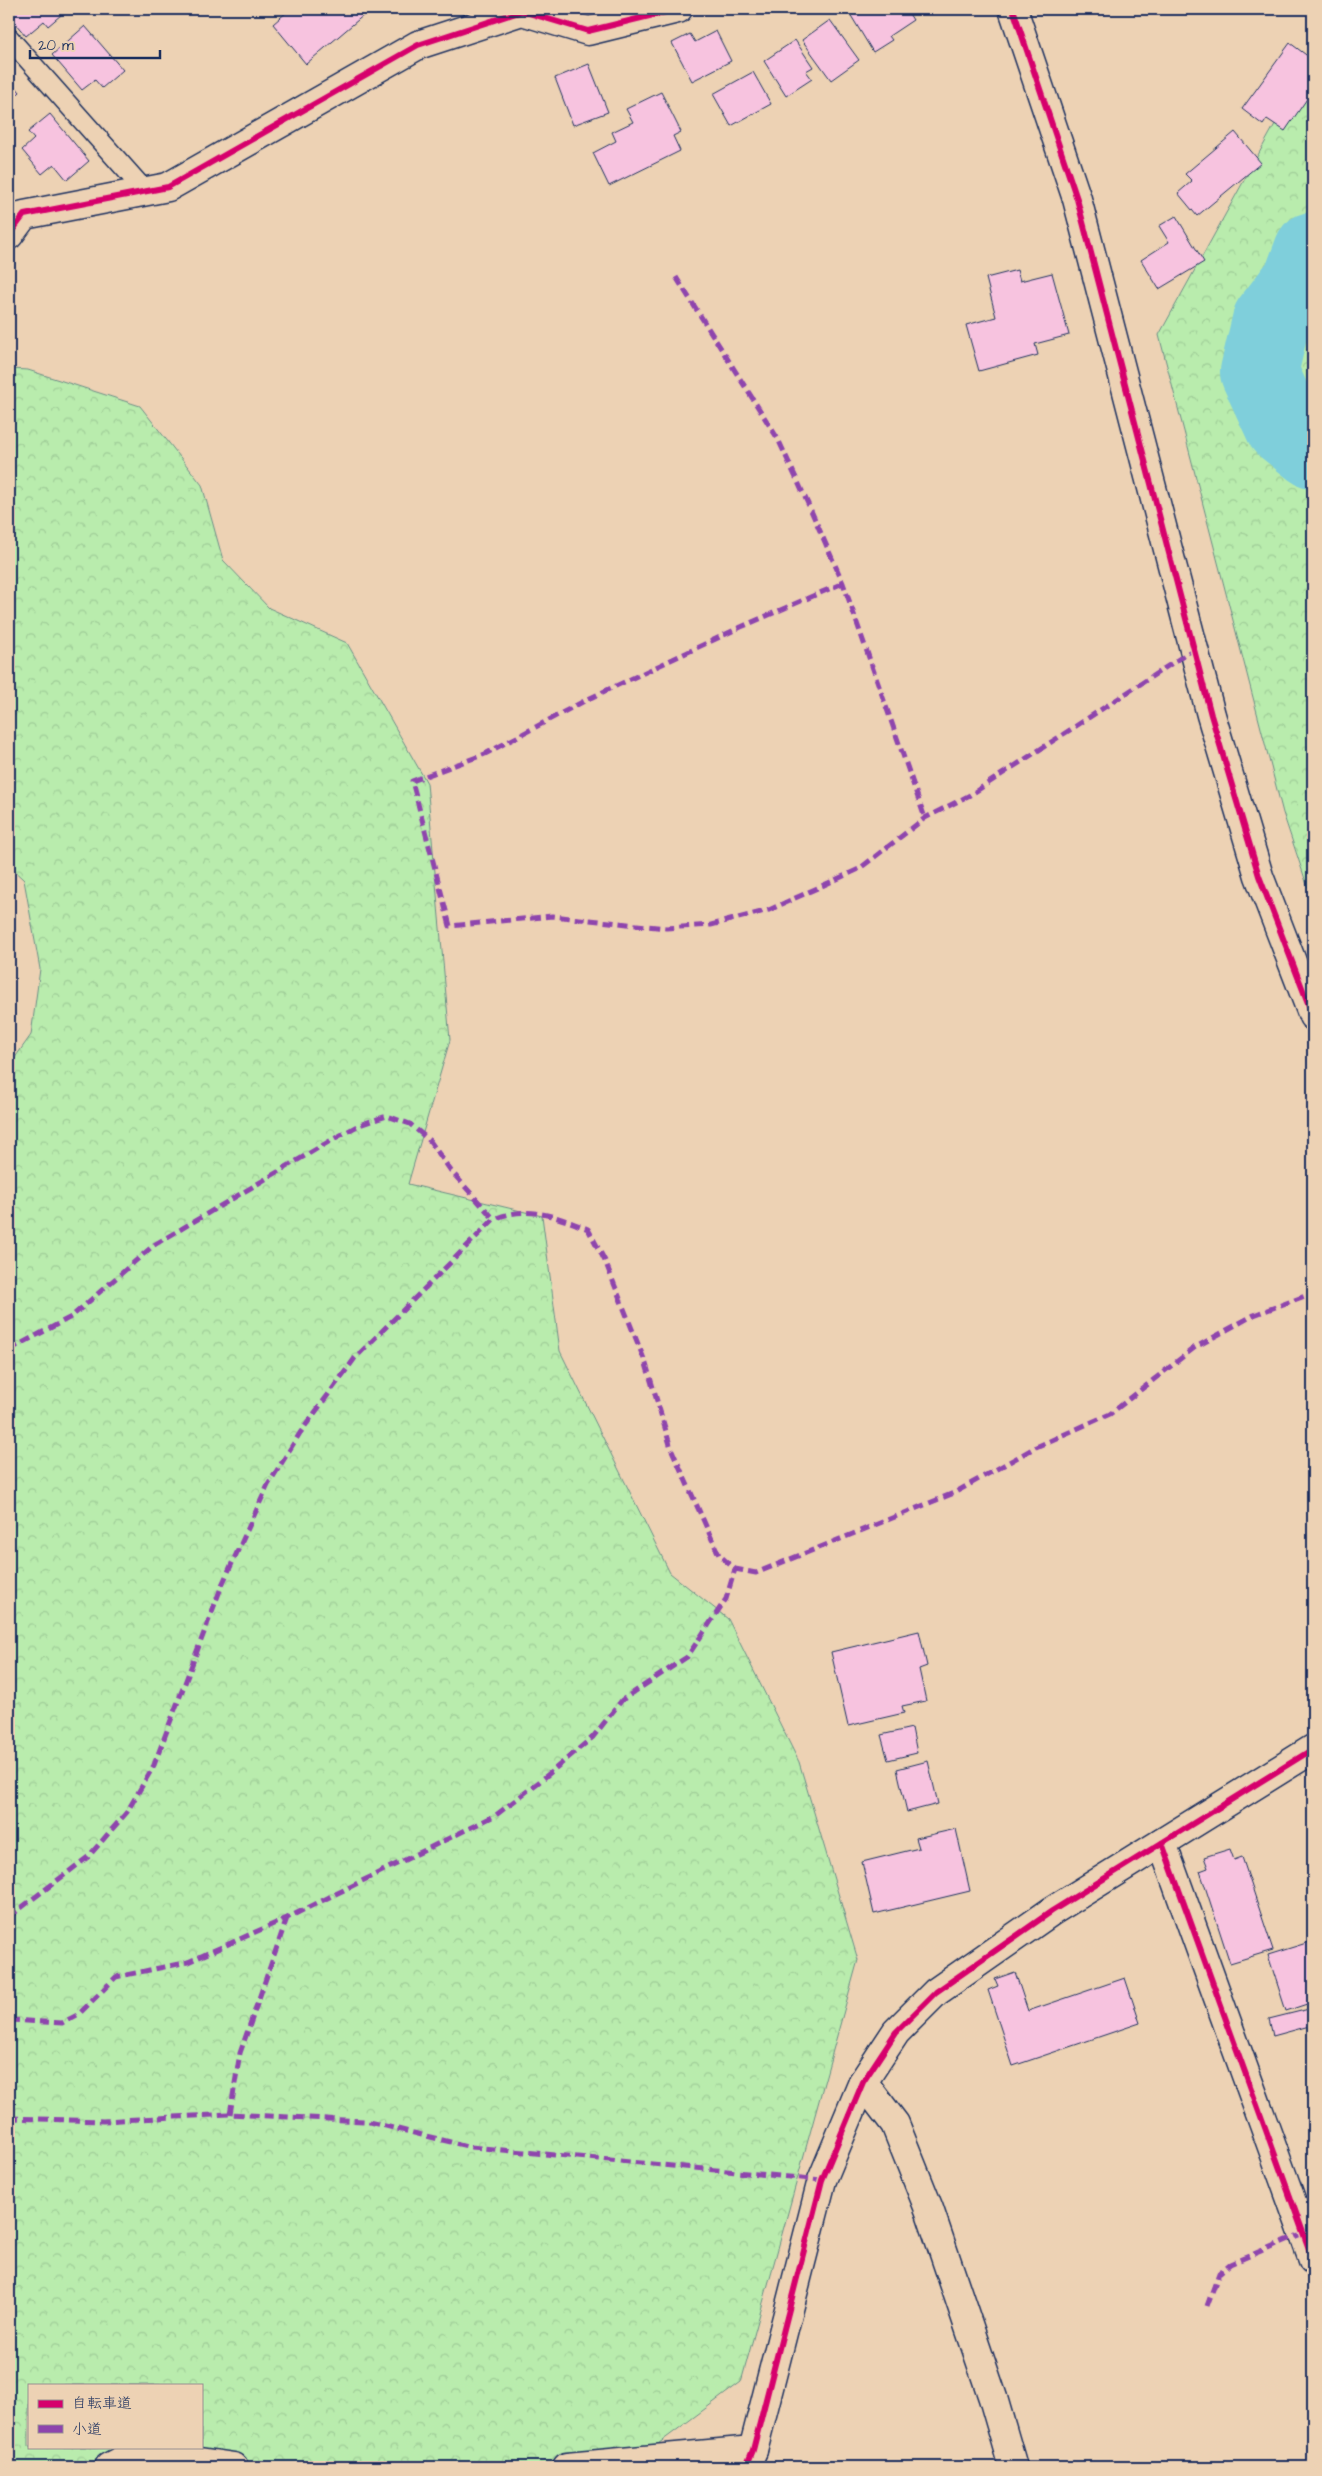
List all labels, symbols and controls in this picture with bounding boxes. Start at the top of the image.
scale bar [30,28,160,60]
text: 20 m [38,35,74,56]
legend [28,2384,202,2448]
text: 自転車道 [72,2393,132,2414]
text: 小道 [72,2419,102,2440]

